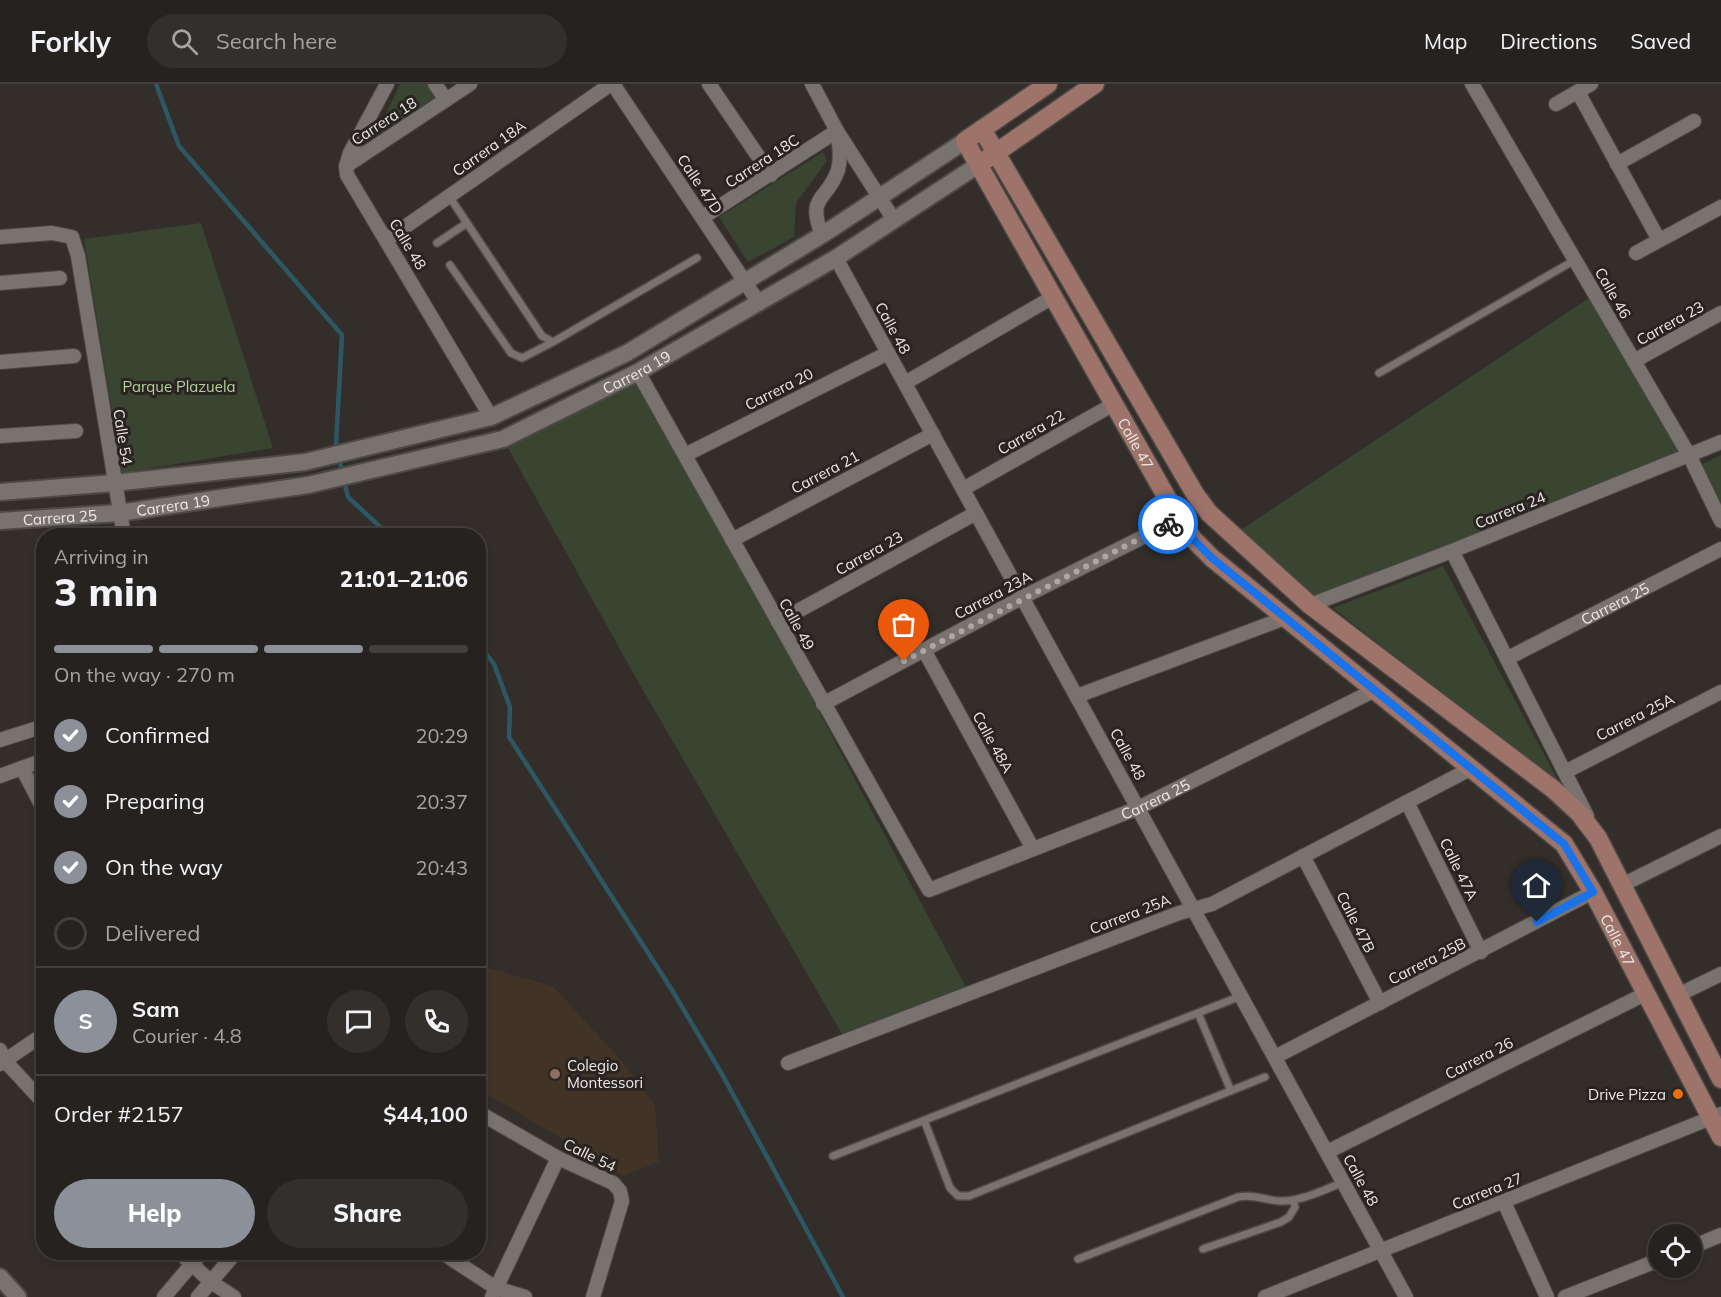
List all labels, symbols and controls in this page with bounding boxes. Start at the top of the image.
search box [147,14,567,68]
text: Forkly [30,24,111,59]
icon: search [168,25,201,58]
text: Search here [216,27,337,55]
text: Map [1424,28,1467,54]
text: Directions [1500,28,1597,54]
text: Saved [1630,28,1691,54]
street label: Carrera 18 [348,93,420,149]
street label: Carrera 18A [449,116,529,180]
street label: Carrera 18C [721,130,803,192]
street label: Calle 47D [673,151,727,217]
street label: Calle 48 [385,215,431,273]
street label: Calle 46 [1591,264,1635,322]
street label: Carrera 23 [1633,297,1707,349]
street label: Calle 48 [871,299,915,357]
street label: Carrera 19 [599,346,674,398]
street label: Carrera 20 [742,364,816,414]
park label: Parque Plazuela [123,377,236,396]
street label: Carrera 22 [994,405,1068,459]
street label: Calle 54 [109,408,137,466]
street label: Calle 47 [1114,414,1158,472]
street label: Carrera 21 [788,446,862,498]
street label: Carrera 24 [1472,487,1548,533]
street label: Carrera 19 [135,490,211,520]
courier [1138,494,1198,554]
street label: Carrera 25 [22,505,98,529]
icon: bike [1152,508,1185,541]
street label: Carrera 23 [832,527,906,579]
text: Arriving in [54,544,149,569]
text: 21:01–21:06 [340,565,468,593]
text: 3 min [54,567,159,616]
street label: Carrera 23A [951,567,1035,623]
street label: Carrera 25 [1577,578,1652,629]
street label: Calle 49 [775,595,819,653]
pin [878,599,929,661]
icon: bag [887,608,920,641]
text: On the way · 270 m [54,662,235,687]
street label: Carrera 25A [1593,689,1677,745]
street label: Calle 48A [968,708,1018,776]
icon: check [54,719,87,752]
text: Confirmed [105,721,210,749]
text: 20:29 [415,723,468,748]
street label: Calle 48 [1106,725,1150,783]
street label: Carrera 25 [1118,774,1193,823]
icon: check [54,785,87,818]
text: Preparing [105,787,205,815]
text: 20:37 [415,789,468,814]
street label: Calle 47A [1436,835,1482,903]
icon: check [54,851,87,884]
text: On the way [105,853,223,881]
text: 20:43 [415,855,468,880]
pin [1511,860,1562,922]
icon: home [1520,869,1553,902]
street label: Calle 47B [1332,888,1380,956]
street label: Carrera 25A [1087,890,1173,938]
street label: Calle 47 [1597,911,1639,969]
text: Delivered [105,919,200,947]
street label: Carrera 25B [1385,933,1469,989]
button: chat [327,990,390,1053]
button: phone [405,990,468,1053]
text: Sam [132,995,180,1023]
text: S [78,1007,93,1035]
text: Courier · 4.8 [132,1023,242,1048]
street label: Carrera 26 [1442,1033,1516,1083]
place label: Colegio Montessori [567,1056,643,1092]
marker: Colegio Montessori [548,1067,562,1081]
place label: Drive Pizza [1588,1085,1666,1104]
marker: Drive Pizza [1671,1087,1685,1101]
text: Order #2157 [54,1100,184,1128]
text: $44,100 [383,1100,468,1128]
street label: Calle 54 [561,1134,619,1176]
street label: Calle 48 [1339,1151,1383,1209]
street label: Carrera 27 [1449,1168,1525,1214]
button: Help [54,1179,255,1248]
button: Share [267,1179,468,1248]
map controls [1648,1224,1702,1278]
button: locate [1648,1224,1702,1278]

